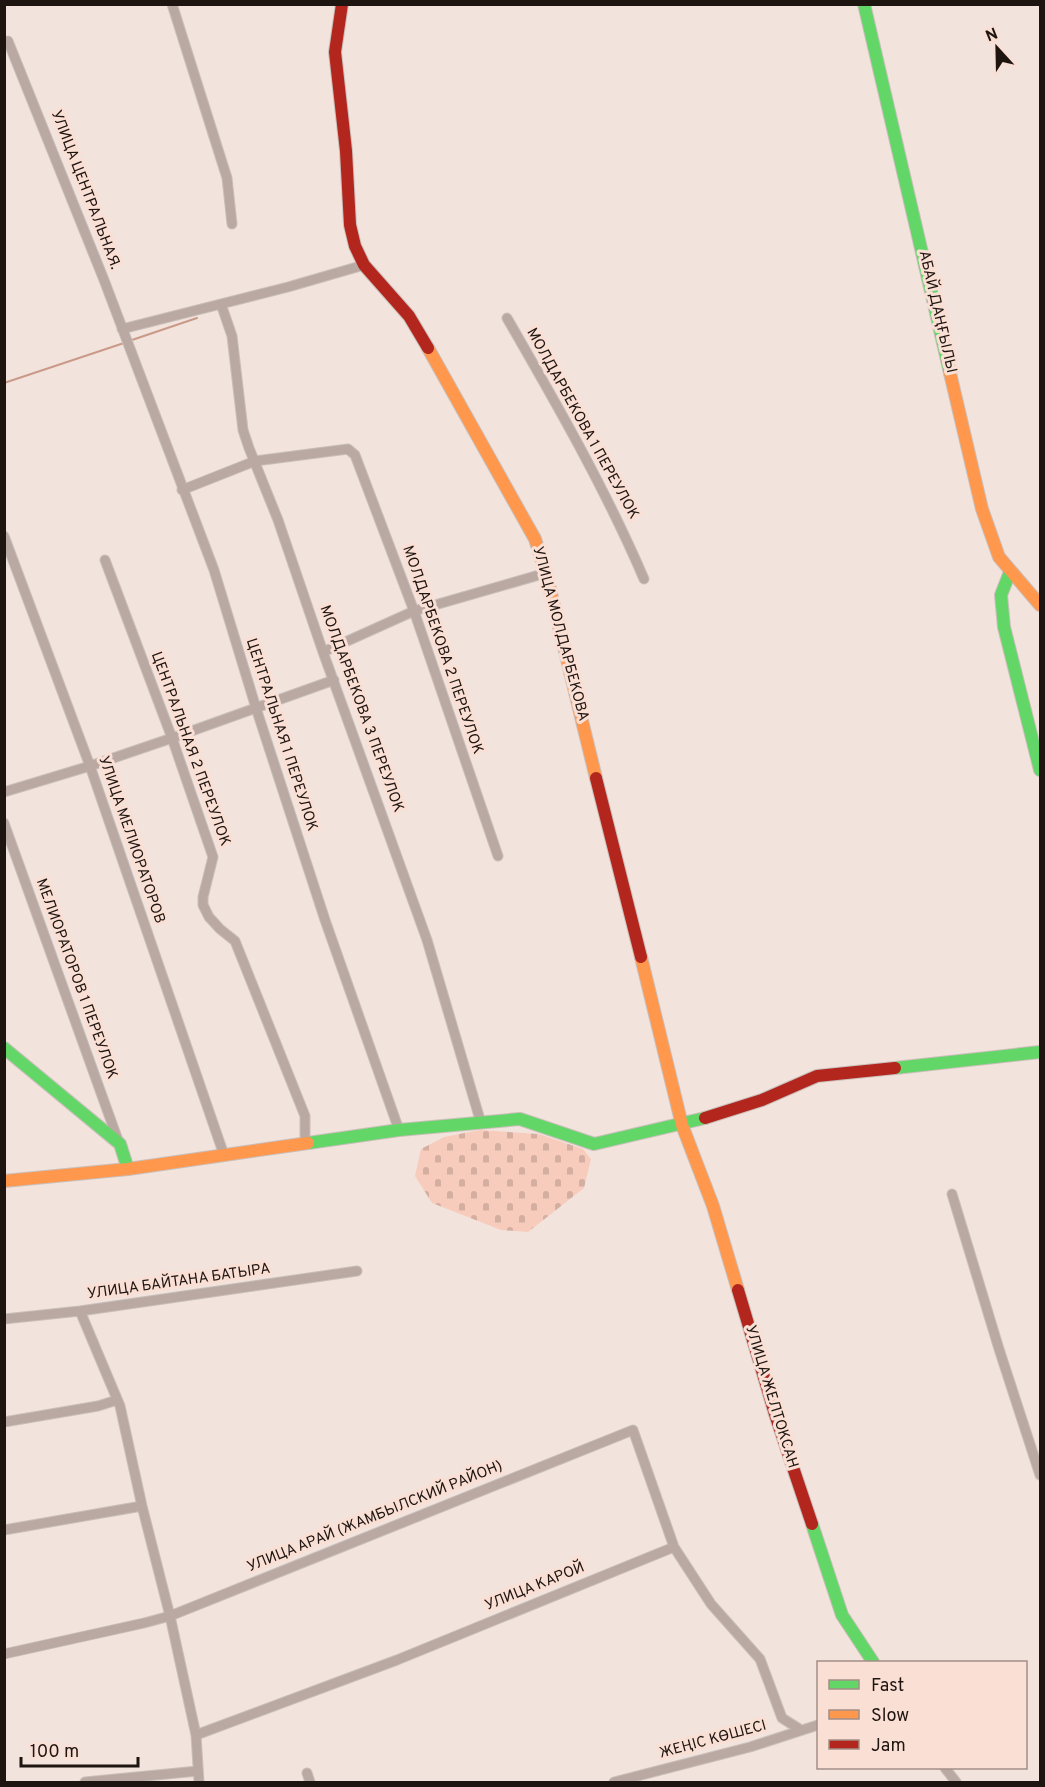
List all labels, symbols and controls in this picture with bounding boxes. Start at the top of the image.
north arrow [967,18,1027,78]
text: N [983,25,1001,47]
street label: УЛИЦА ЦЕНТРАЛЬНАЯ. [46,108,124,272]
street label: АБАЙ ДАҢҒЫЛЫ [914,248,962,375]
street label: МОЛДАРБЕКОВА 1 ПЕРЕУЛОК [521,325,643,523]
street label: МОЛДАРБЕКОВА 2 ПЕРЕУЛОК [397,543,487,757]
street label: УЛИЦА МОЛДАРБЕКОВА [528,545,592,723]
street label: МОЛДАРБЕКОВА 3 ПЕРЕУЛОК [315,603,407,815]
street label: ЦЕНТРАЛЬНАЯ 1 ПЕРЕУЛОК [241,636,321,834]
street label: ЦЕНТРАЛЬНАЯ 2 ПЕРЕУЛОК [146,649,234,849]
street label: УЛИЦА МЕЛИОРАТОРОВ [93,754,169,926]
street label: МЕЛИОРАТОРОВ 1 ПЕРЕУЛОК [31,876,121,1082]
street label: УЛИЦА БАЙТАНА БАТЫРА [86,1258,272,1304]
street label: УЛИЦА ЖЕЛТОКСАН [740,1323,802,1471]
street label: УЛИЦА АРАЙ (ЖАМБЫЛСКИЙ РАЙОН) [244,1455,505,1577]
street label: УЛИЦА КАРОЙ [482,1557,588,1616]
legend [817,1661,1027,1769]
text: Fast [871,1675,904,1698]
text: Slow [871,1705,909,1728]
street label: ЖЕҢІС КӨШЕСІ [657,1717,769,1763]
scale bar [21,1730,138,1768]
text: Jam [871,1735,906,1758]
text: 100 m [30,1741,79,1764]

